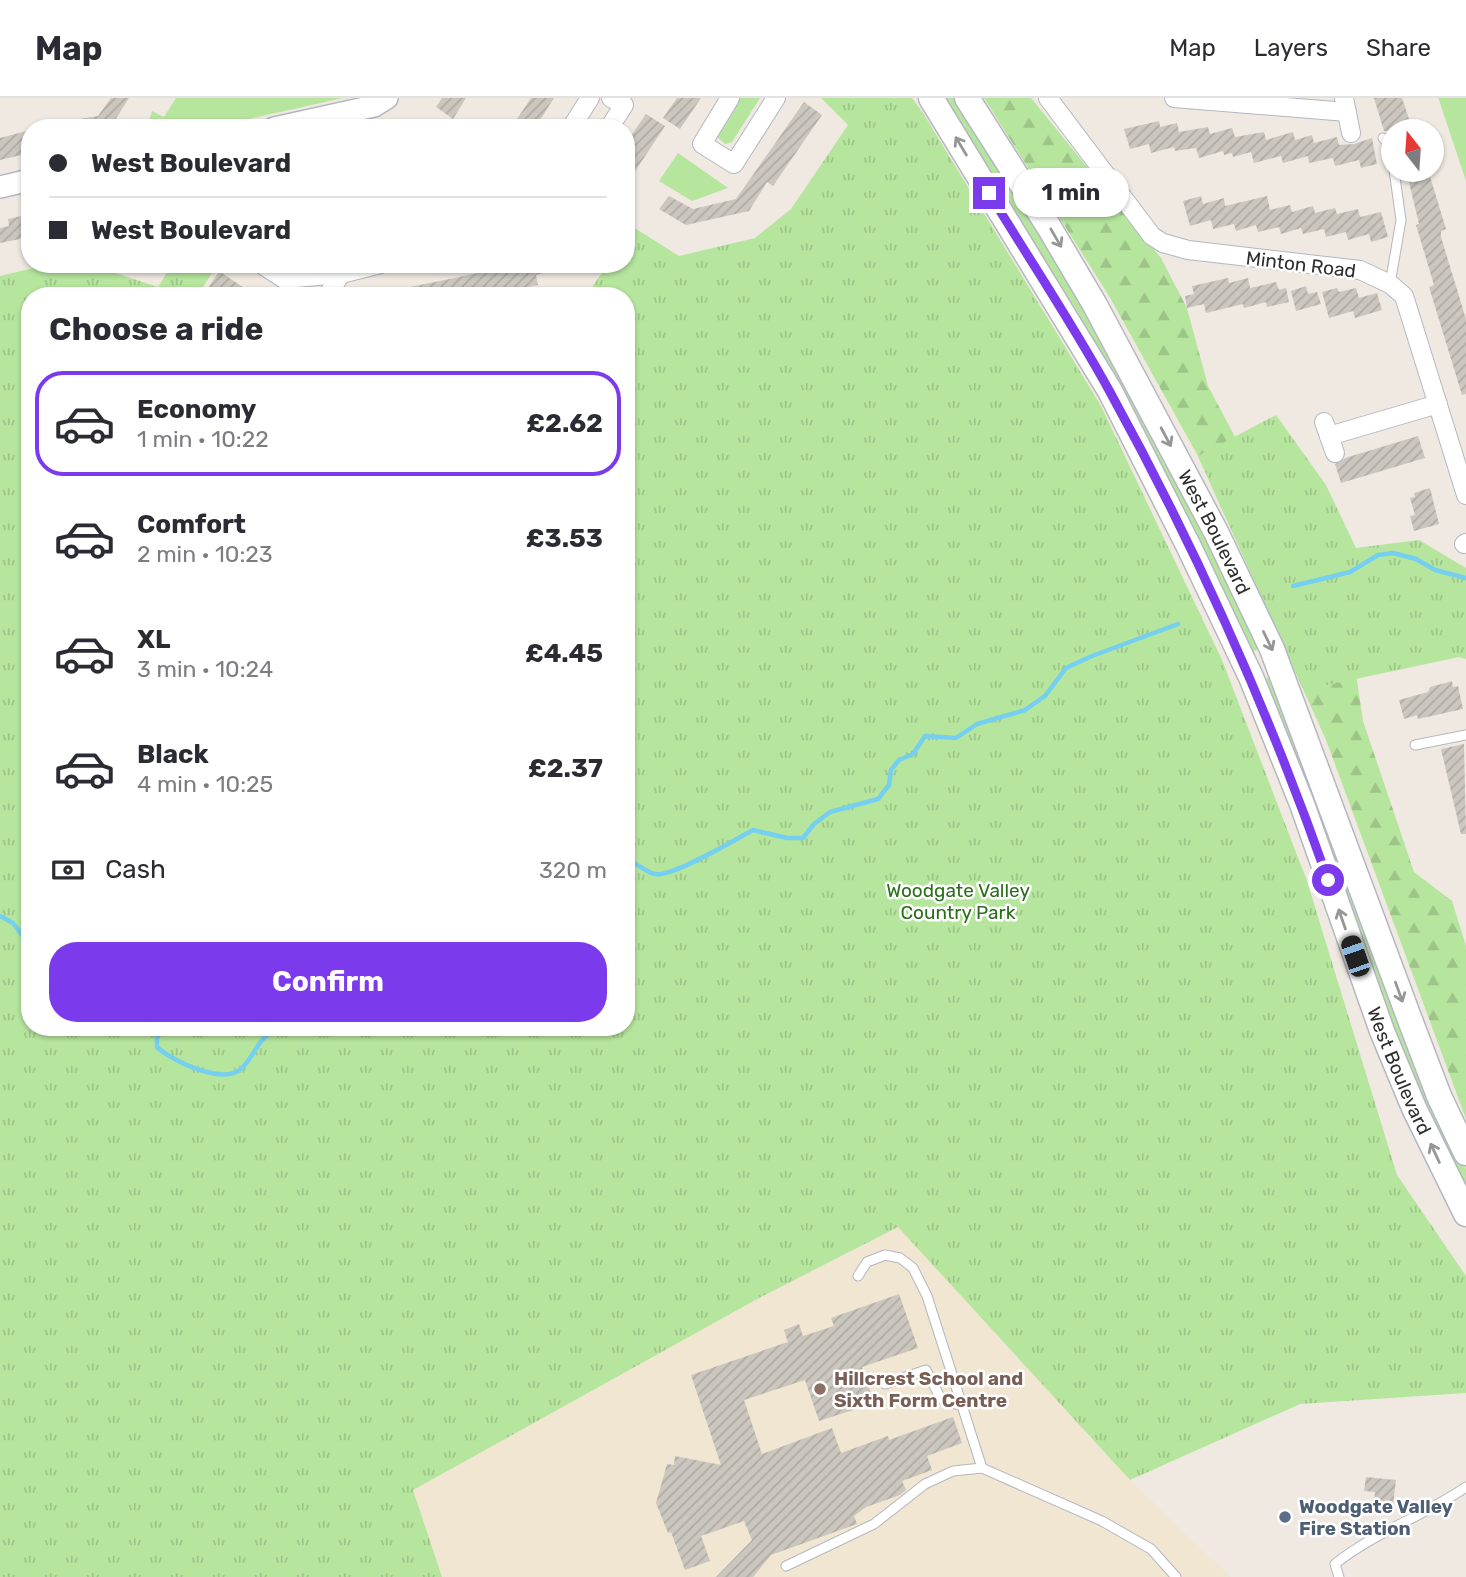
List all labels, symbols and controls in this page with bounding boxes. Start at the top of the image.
text: Map [35,29,103,68]
text: Map [1169,34,1216,62]
text: Layers [1254,34,1328,62]
text: Share [1366,34,1431,62]
north arrow [1381,119,1444,182]
map controls [1381,119,1444,182]
one-way arrow [953,137,967,157]
text: West Boulevard [91,148,291,179]
callout: 1 min [1014,168,1129,217]
route end [973,177,1005,209]
text: 1 min [1042,178,1100,206]
text: West Boulevard [91,215,291,246]
one-way arrow [1049,228,1063,248]
street label: Minton Road [1245,246,1357,283]
text: Choose a ride [49,310,263,348]
icon: car [53,392,116,455]
text: Economy [137,394,256,425]
text: £2.62 [526,408,603,439]
text: 1 min · 10:22 [137,425,269,453]
one-way arrow [1159,427,1173,447]
street label: West Boulevard [1173,466,1255,598]
icon: car [53,507,116,570]
text: Comfort [137,509,246,540]
text: £3.53 [526,523,603,554]
text: 2 min · 10:23 [137,540,273,568]
icon: car [53,622,116,685]
text: XL [137,624,170,655]
one-way arrow [1262,630,1275,651]
text: £4.45 [525,638,603,669]
text: 3 min · 10:24 [137,655,273,683]
icon: car [53,737,116,800]
text: Black [137,739,209,770]
text: £2.37 [528,753,603,784]
text: 4 min · 10:25 [137,770,273,798]
icon: cash [49,851,87,889]
text: Cash [105,854,166,885]
text: 320 m [539,856,607,884]
route start [1312,864,1344,896]
park label: Woodgate Valley Country Park [886,879,1030,924]
one-way arrow [1335,909,1347,931]
car [1339,933,1372,979]
button: Confirm [49,942,607,1022]
one-way arrow [1394,980,1406,1002]
street label: West Boulevard [1362,1004,1436,1138]
one-way arrow [1428,1143,1442,1164]
place label: Hillcrest School and Sixth Form Centre [834,1367,1023,1412]
marker: Hillcrest School and Sixth Form Centre [812,1381,828,1397]
place label: Woodgate Valley Fire Station [1299,1495,1454,1540]
marker: Woodgate Valley Fire Station [1277,1509,1293,1525]

